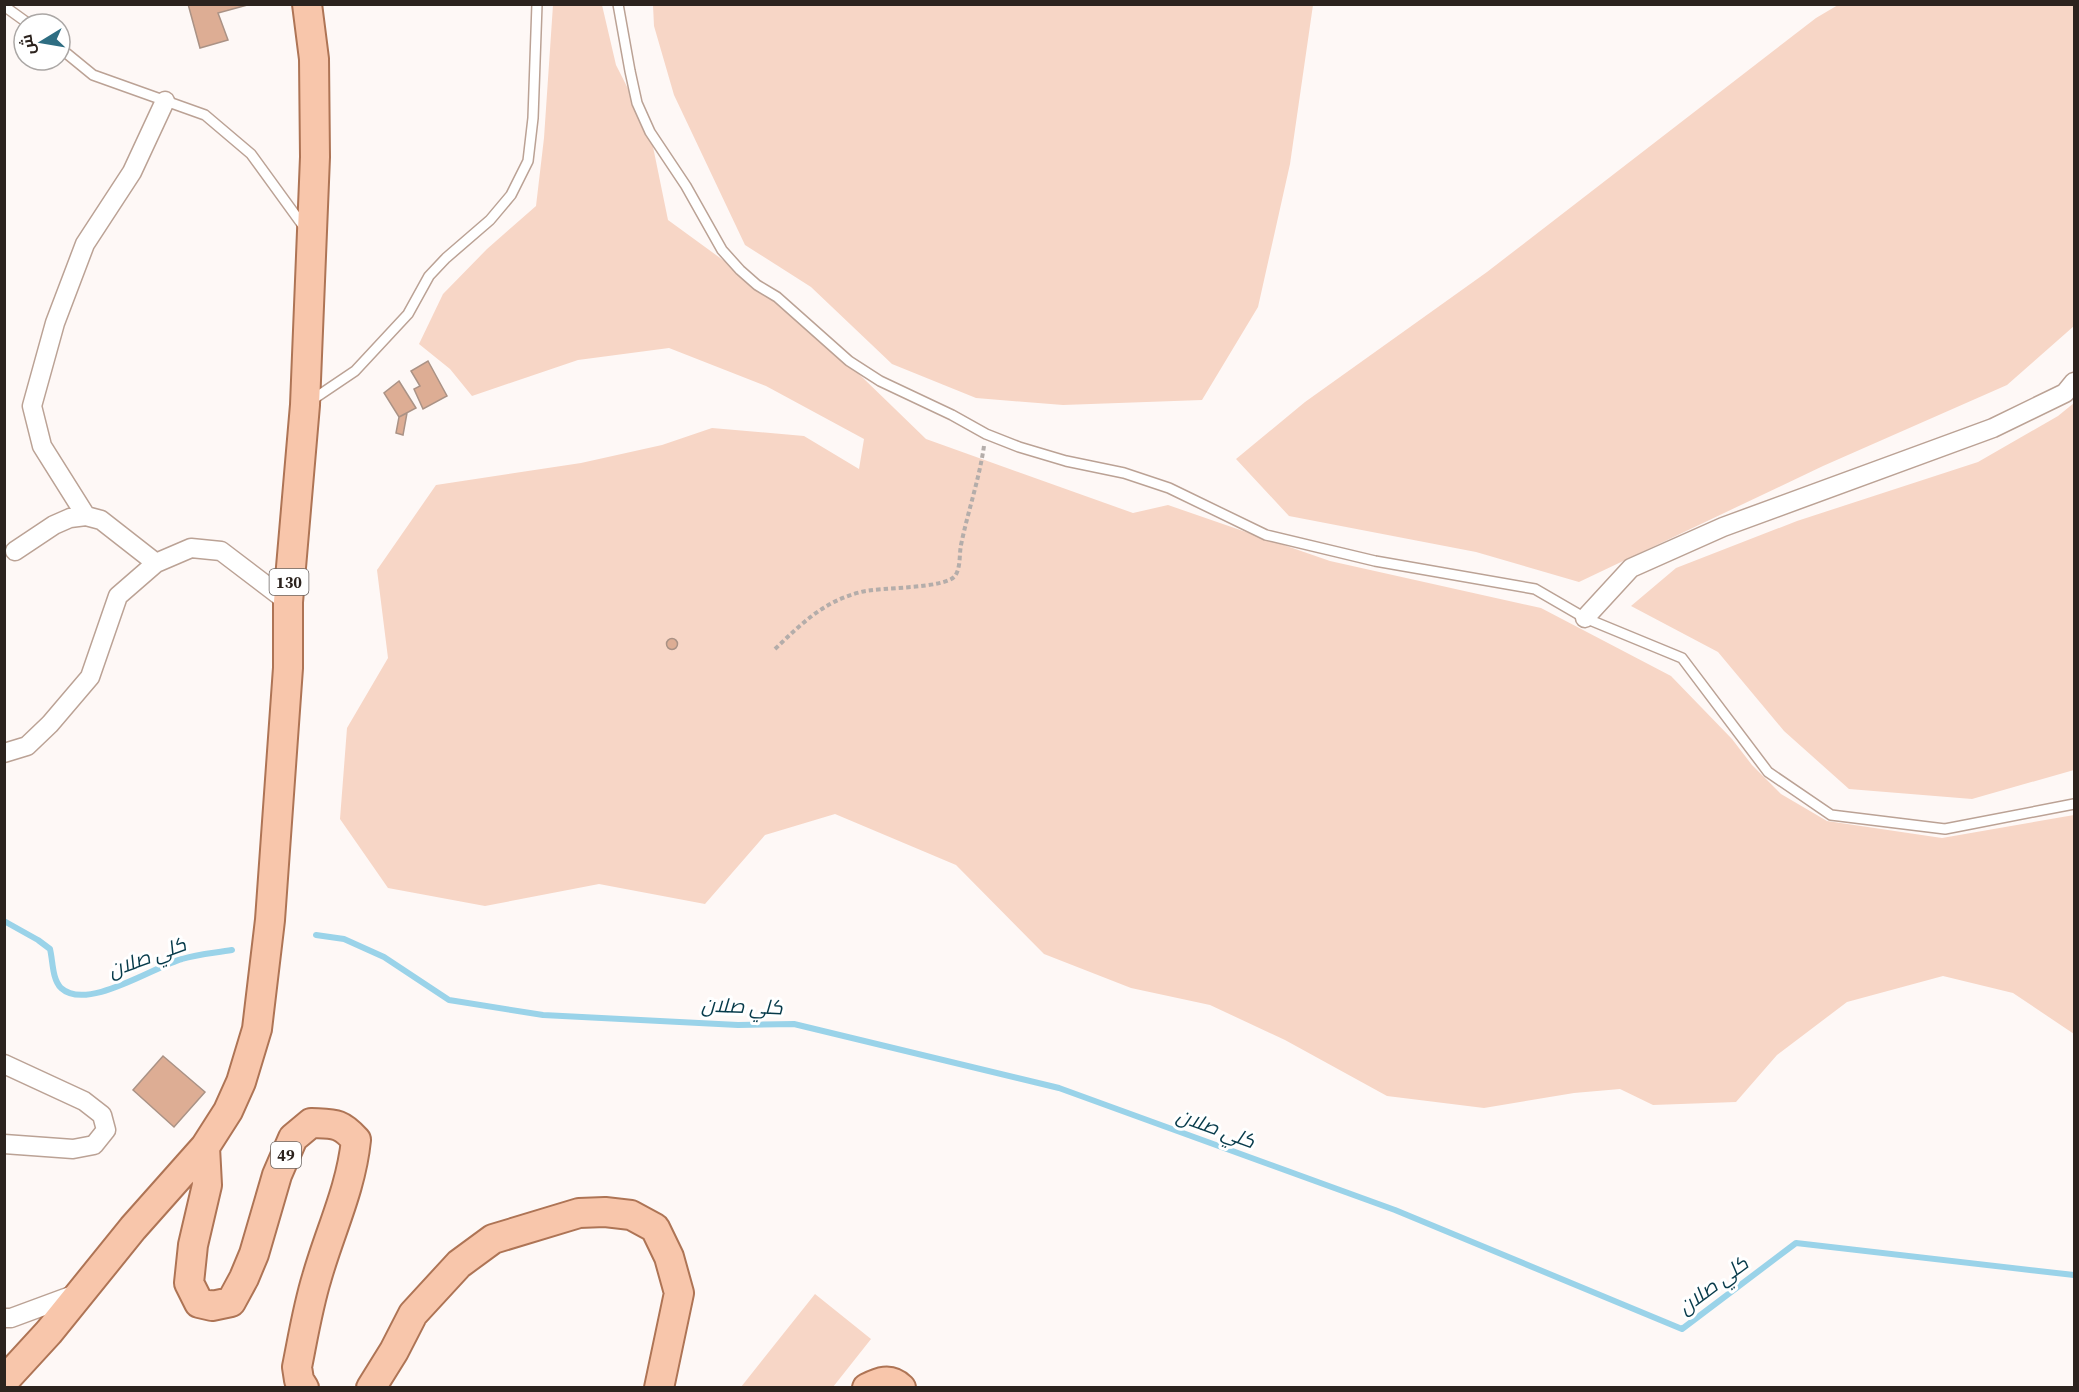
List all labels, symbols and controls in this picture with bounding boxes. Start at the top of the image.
north arrow [12,12,72,72]
text: ش [15,33,40,57]
road number: 130 [270,569,308,595]
water label: كلي صلان [104,930,191,986]
water label: كلي صلان [701,991,784,1023]
water label: كلي صلان [1172,1101,1259,1157]
road number: 49 [271,1142,301,1168]
water label: كلي صلان [1672,1249,1756,1322]

